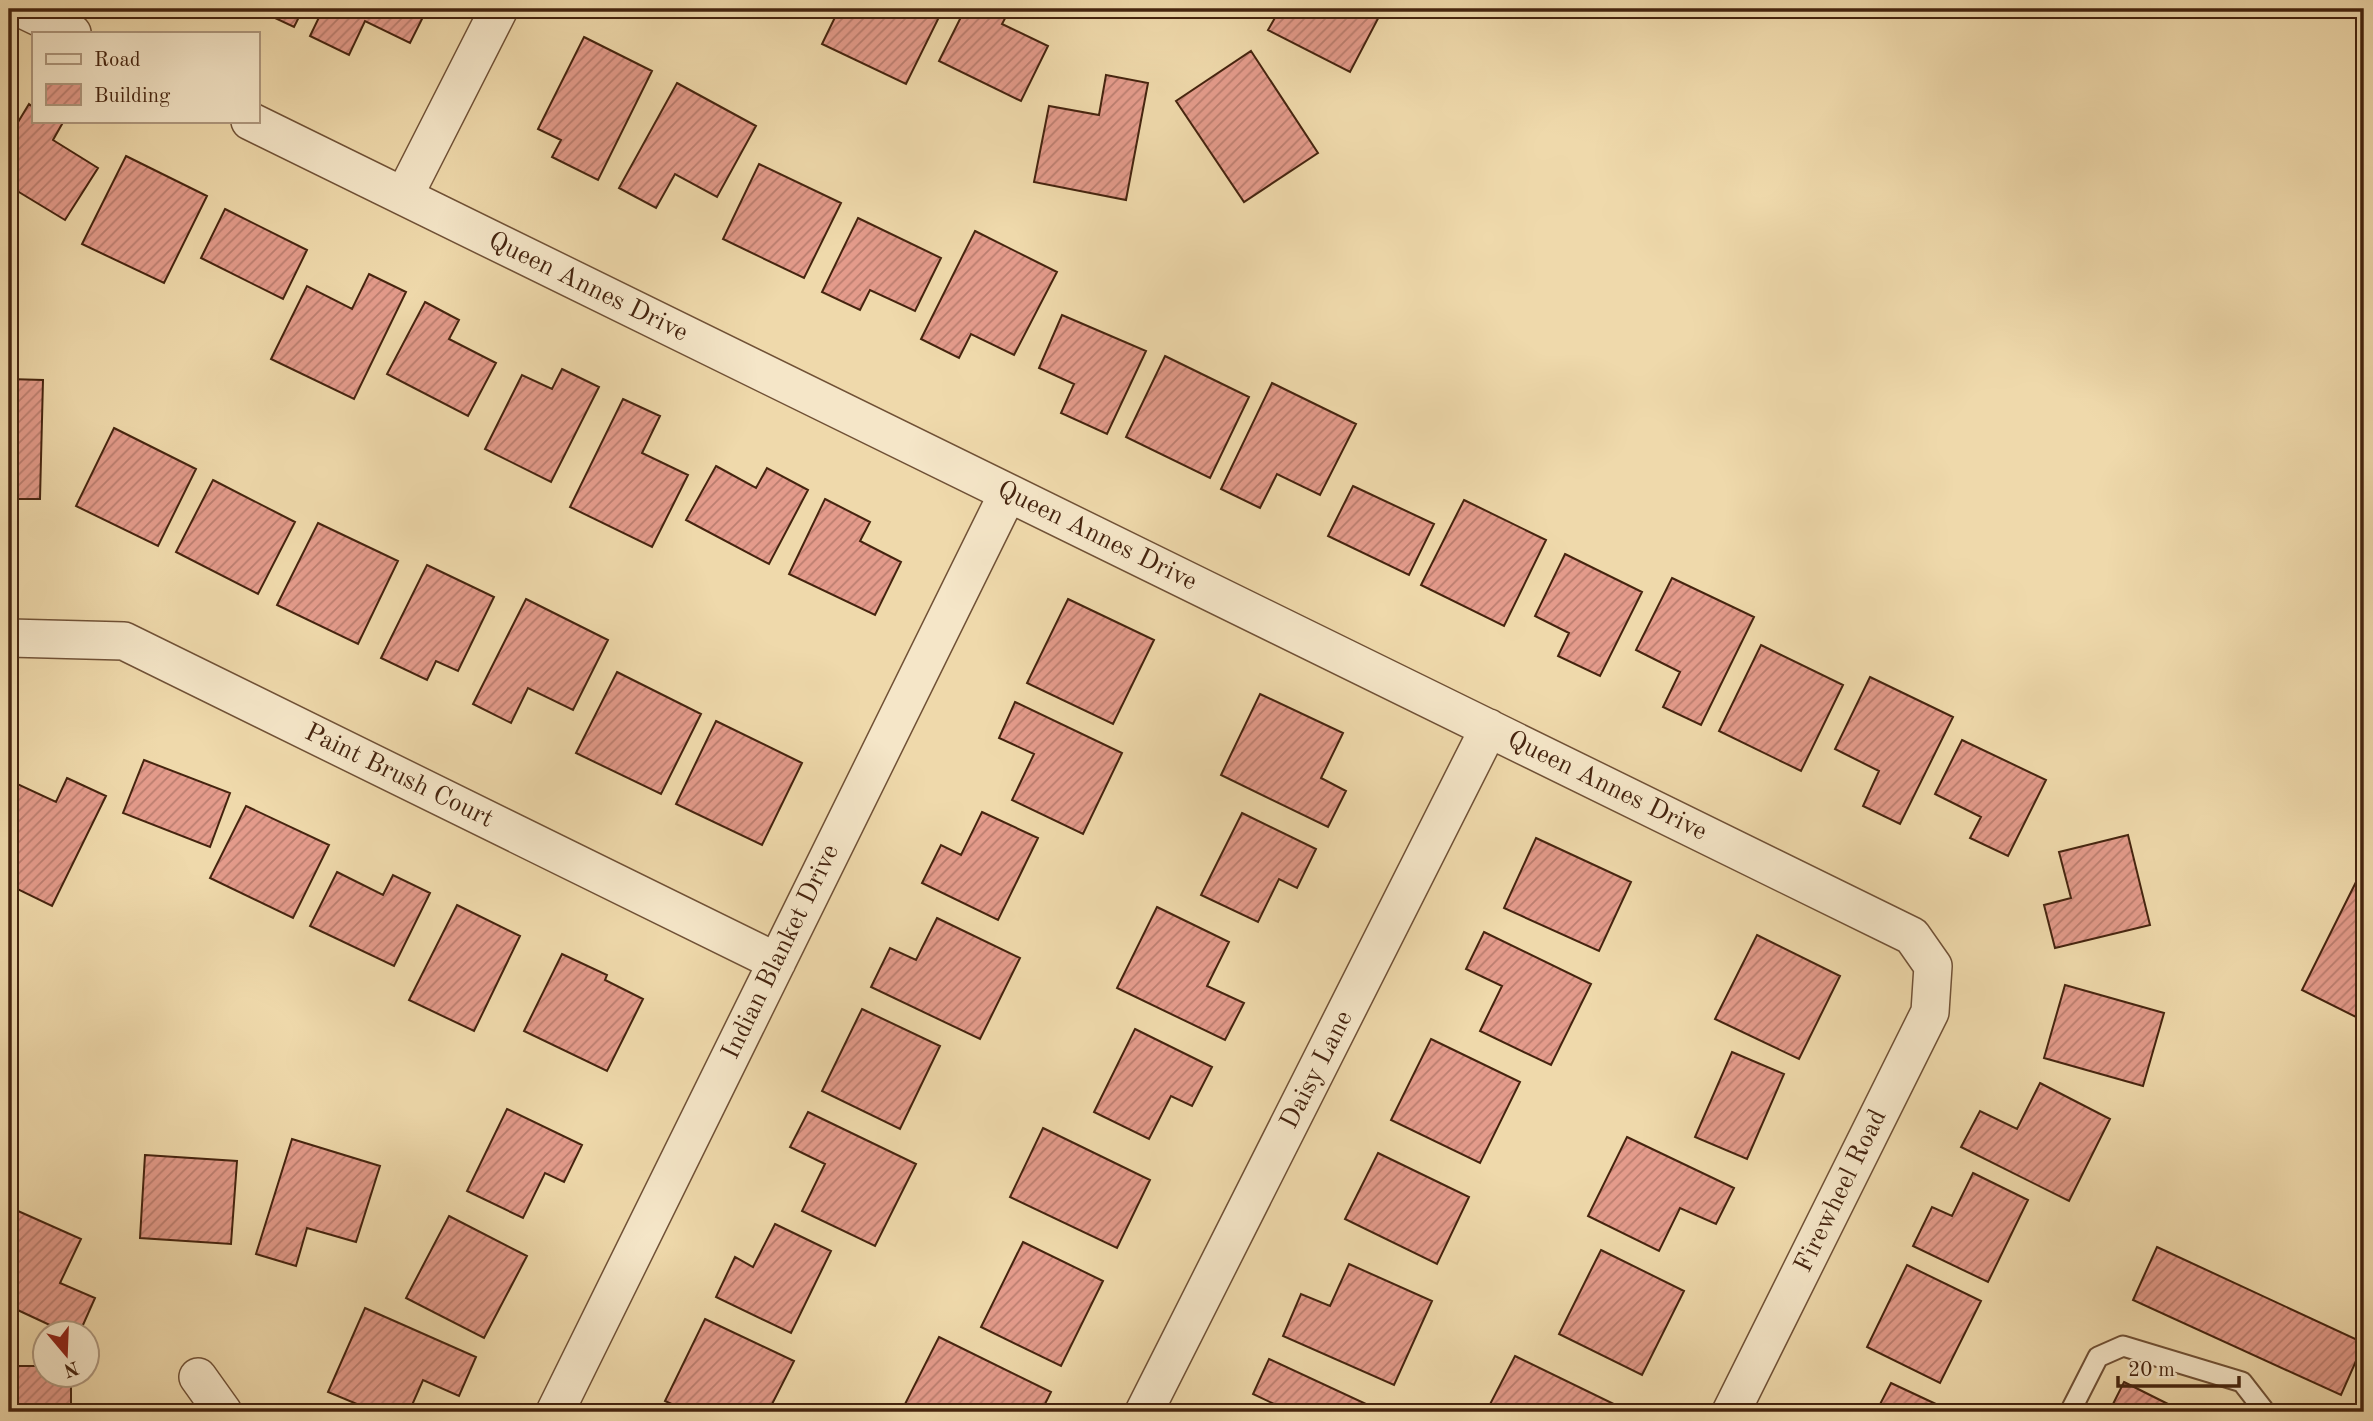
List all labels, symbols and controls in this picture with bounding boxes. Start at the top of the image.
legend [32,32,259,122]
text: Road [94,50,141,71]
text: Building [94,86,171,107]
street label: Queen Annes Drive [484,227,692,347]
street label: Queen Annes Drive [993,476,1201,596]
street label: Paint Brush Court [301,719,497,833]
street label: Queen Annes Drive [1503,726,1711,846]
street label: Indian Blanket Drive [718,841,844,1063]
street label: Daisy Lane [1276,1007,1358,1133]
street label: Firewheel Road [1790,1105,1892,1277]
north arrow [32,1320,102,1390]
scale bar [2118,1344,2238,1388]
text: N [60,1356,81,1379]
text: 20 m [2128,1360,2175,1381]

